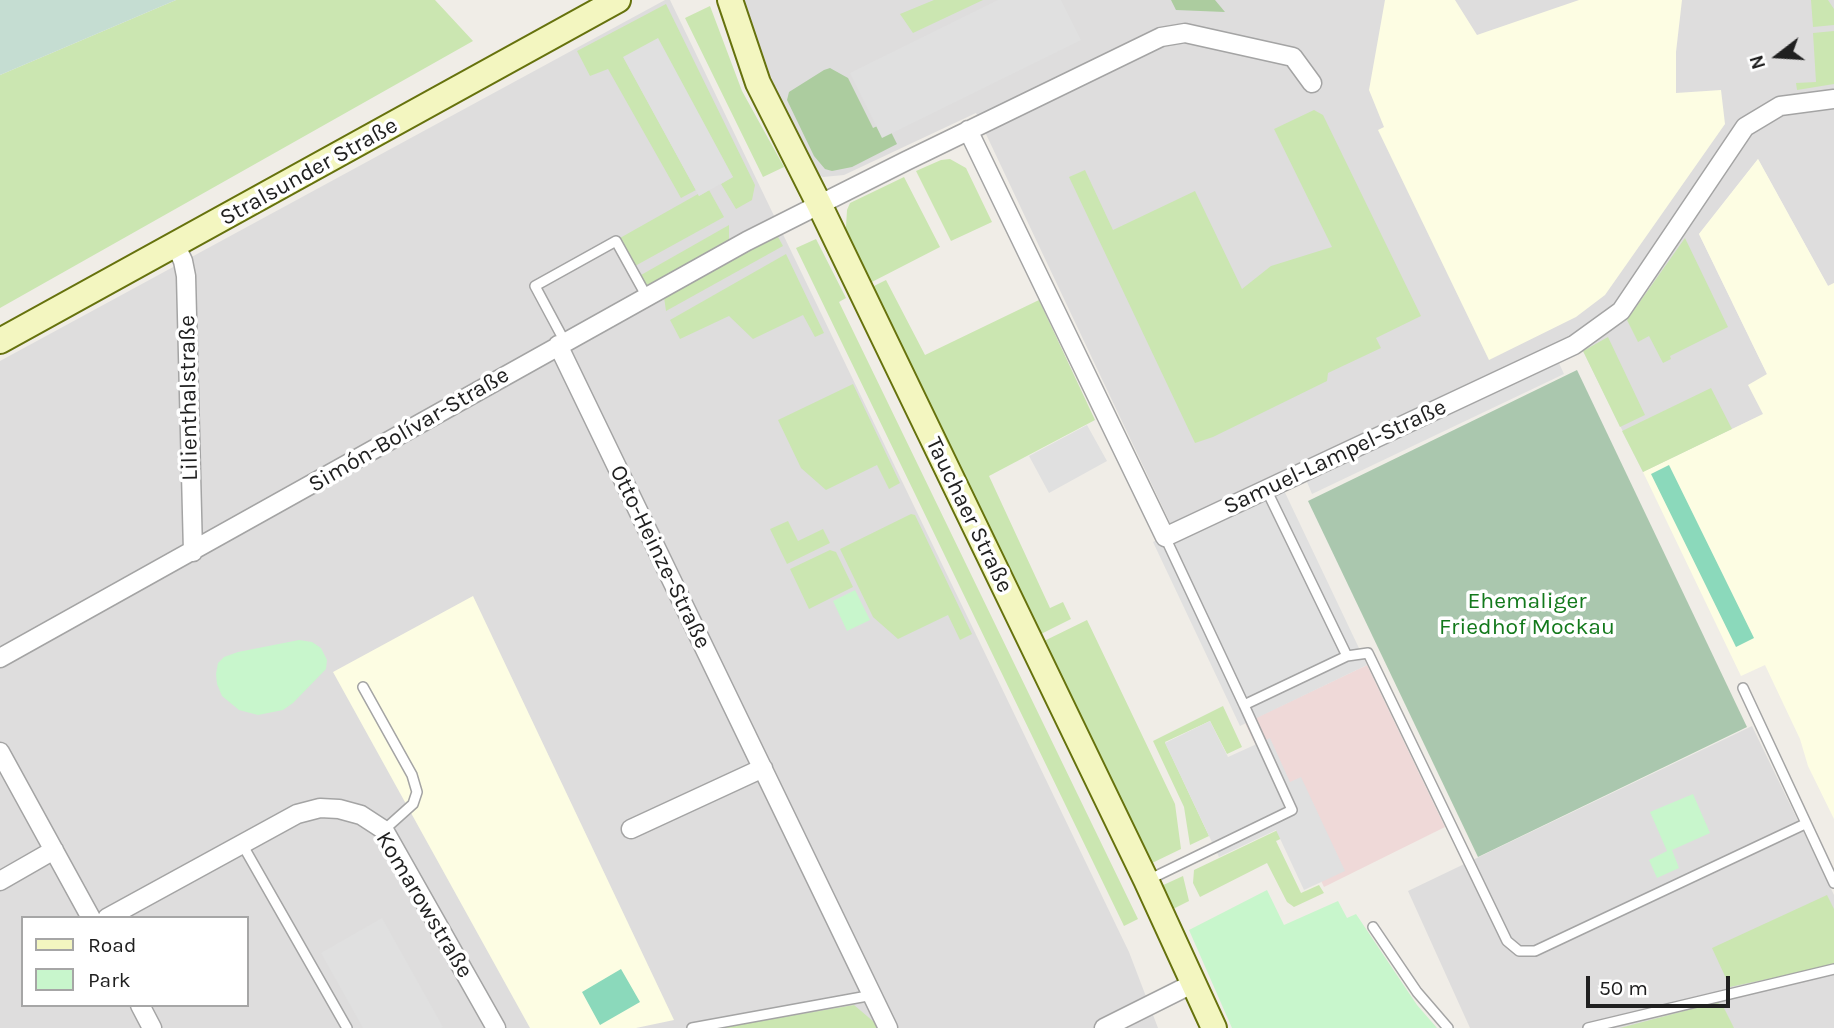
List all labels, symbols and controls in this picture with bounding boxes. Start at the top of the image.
north arrow [1743,21,1813,91]
text: N [1745,52,1770,72]
street label: Stralsunder Straße [215,112,403,232]
street label: Lilienthalstraße [174,315,204,481]
street label: Simón-Bolívar-Straße [304,361,514,499]
street label: Samuel-Lampel-Straße [1219,393,1451,521]
street label: Tauchaer Straße [919,433,1019,597]
street label: Otto-Heinze-Straße [604,461,716,653]
park label: Ehemaliger Friedhof Mockau [1439,587,1615,641]
street label: Komarowstraße [369,827,479,983]
legend [21,916,248,1007]
text: Road [88,933,136,957]
scale bar [1589,962,1732,1006]
text: Park [88,968,131,992]
text: 50 m [1599,976,1648,1000]

